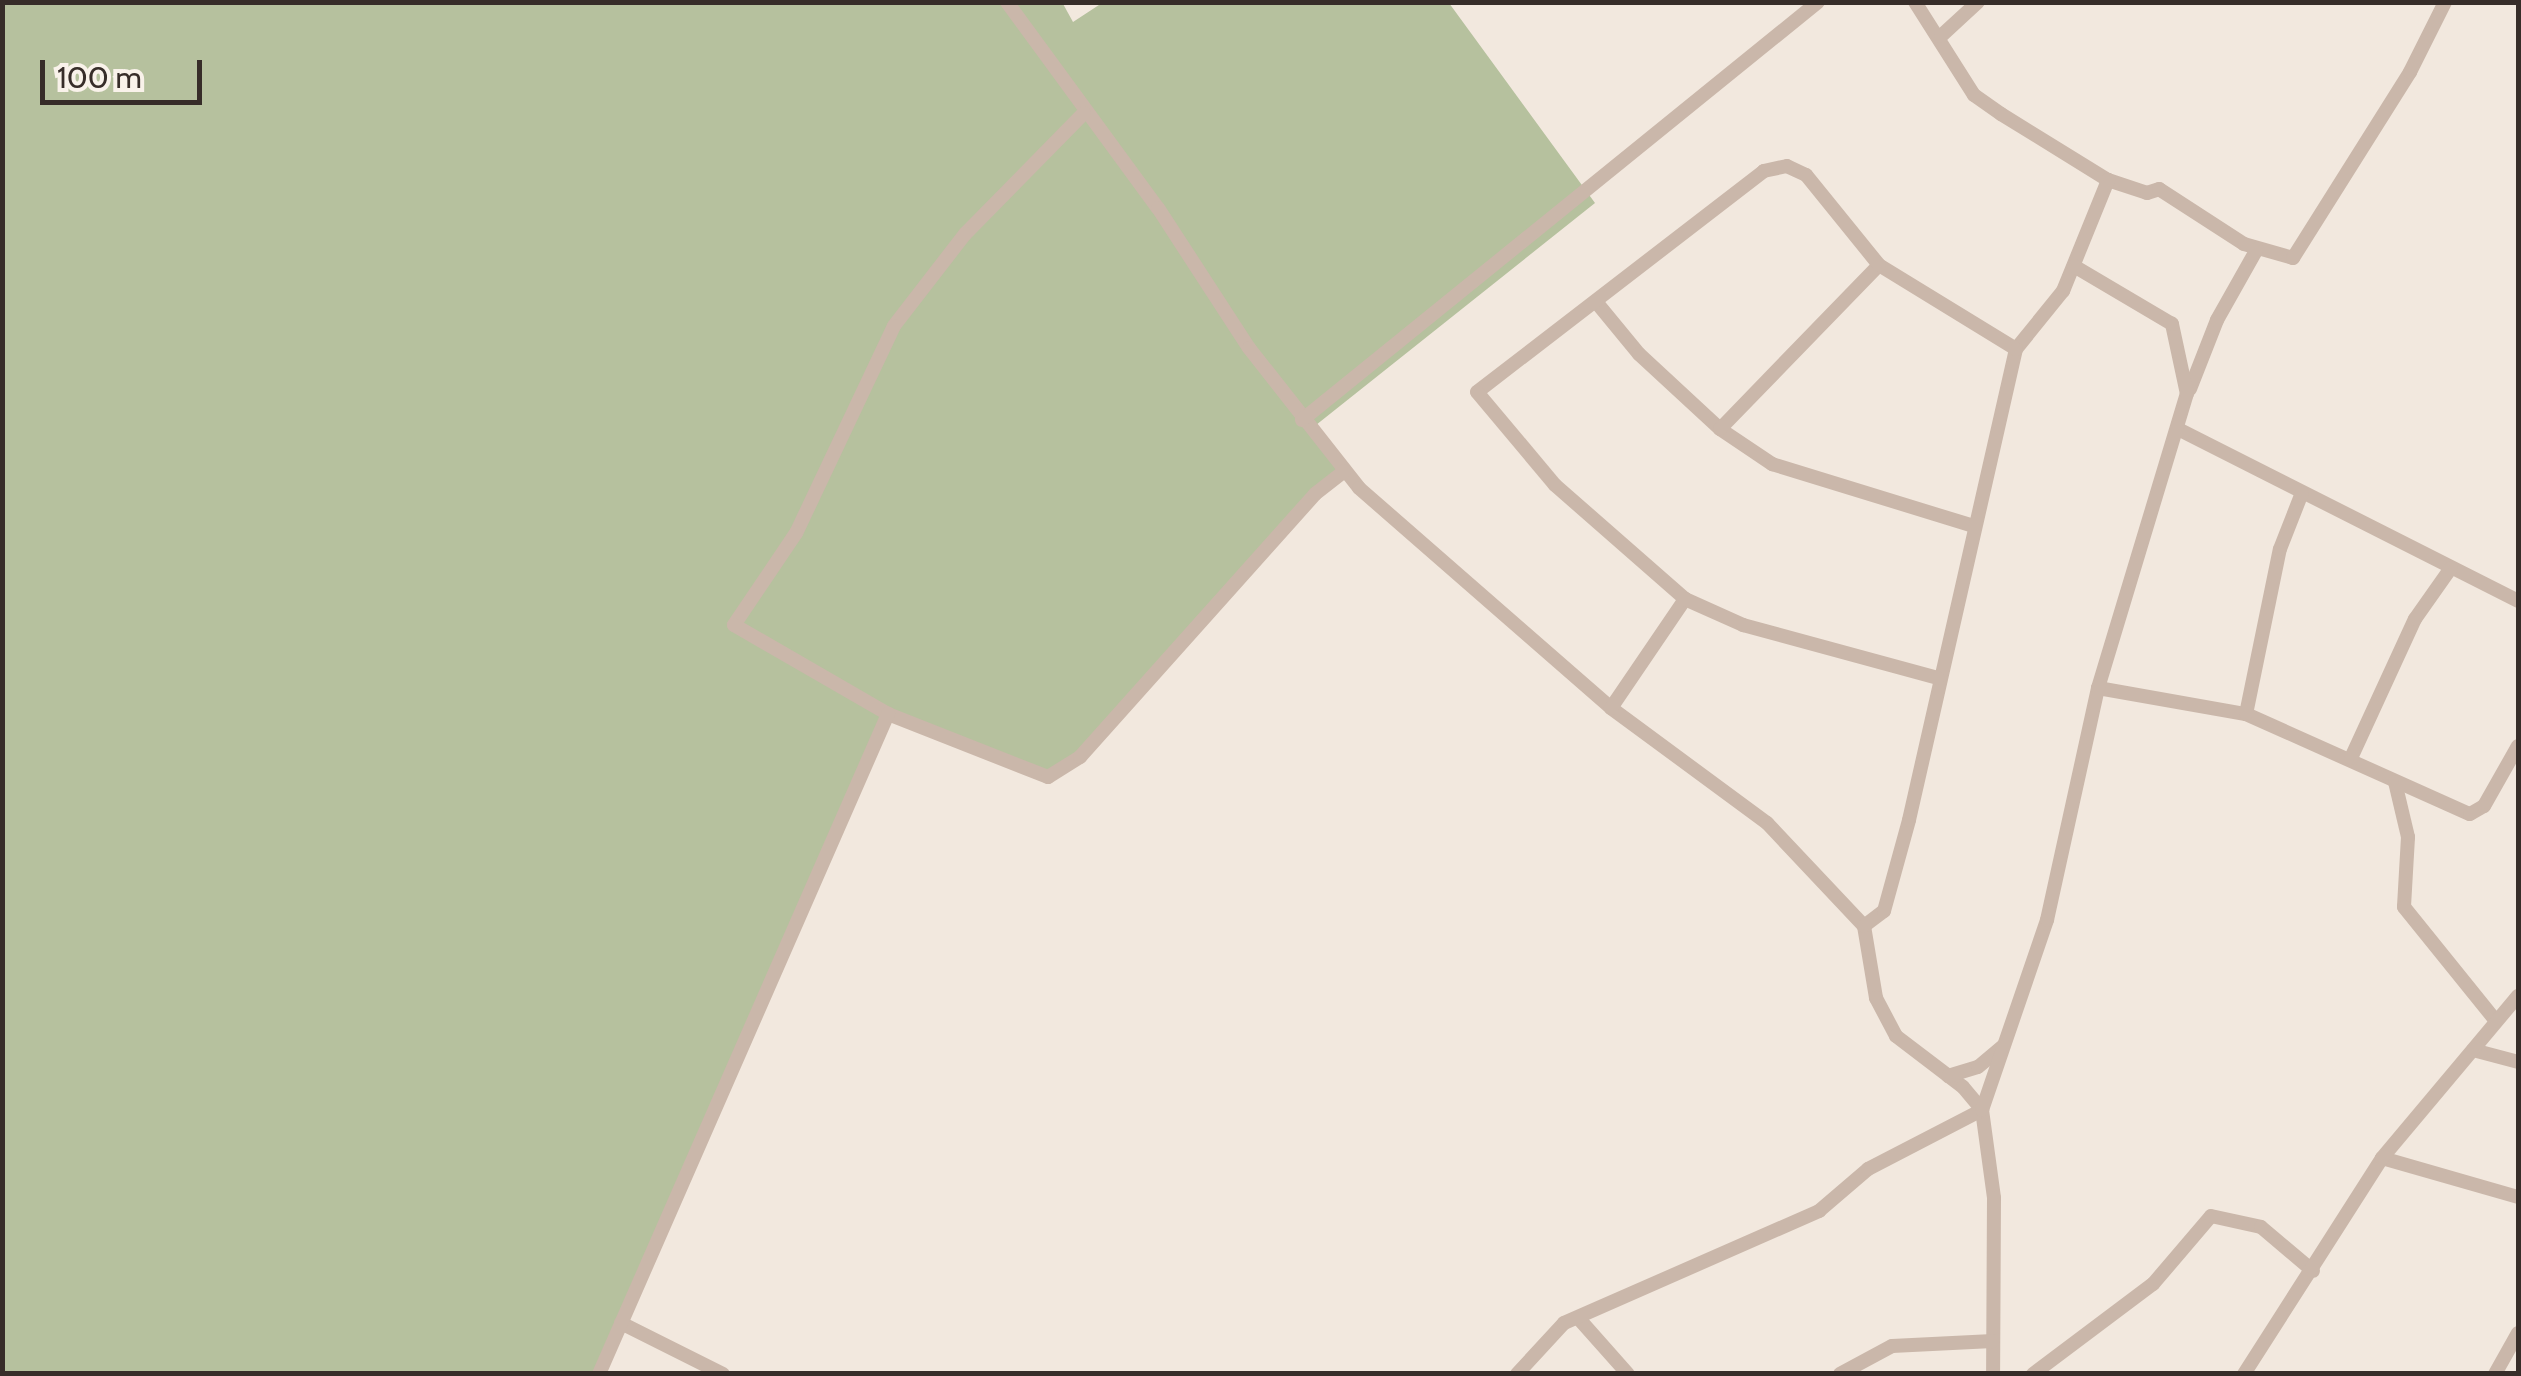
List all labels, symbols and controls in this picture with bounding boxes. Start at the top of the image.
scale bar [45,40,208,102]
text: 100 m [57,59,142,96]

